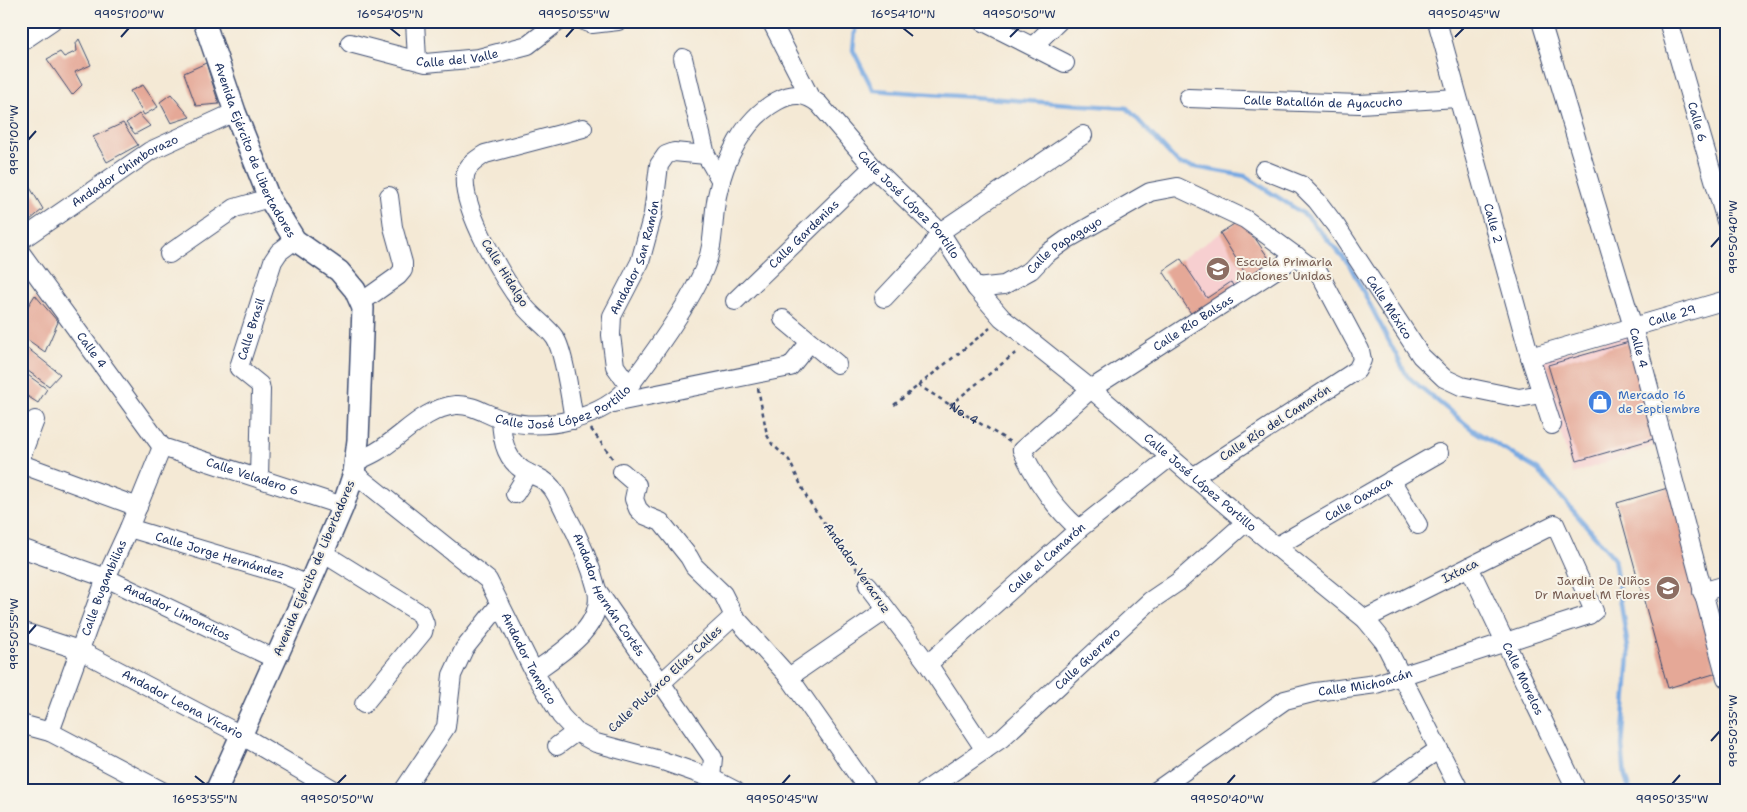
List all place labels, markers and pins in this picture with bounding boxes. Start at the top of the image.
place label: Escuela Primaria Naciones Unidas [1236,254,1333,284]
school or university icon: Escuela Primaria Naciones Unidas [1205,256,1231,282]
place label: Mercado 16 de Septiembre [1618,387,1700,417]
shop icon: Mercado 16 de Septiembre [1587,389,1613,415]
place label: Jardin De Niños Dr Manuel M Flores [1535,573,1650,603]
school or university icon: Jardin De Niños Dr Manuel M Flores [1655,575,1681,601]

